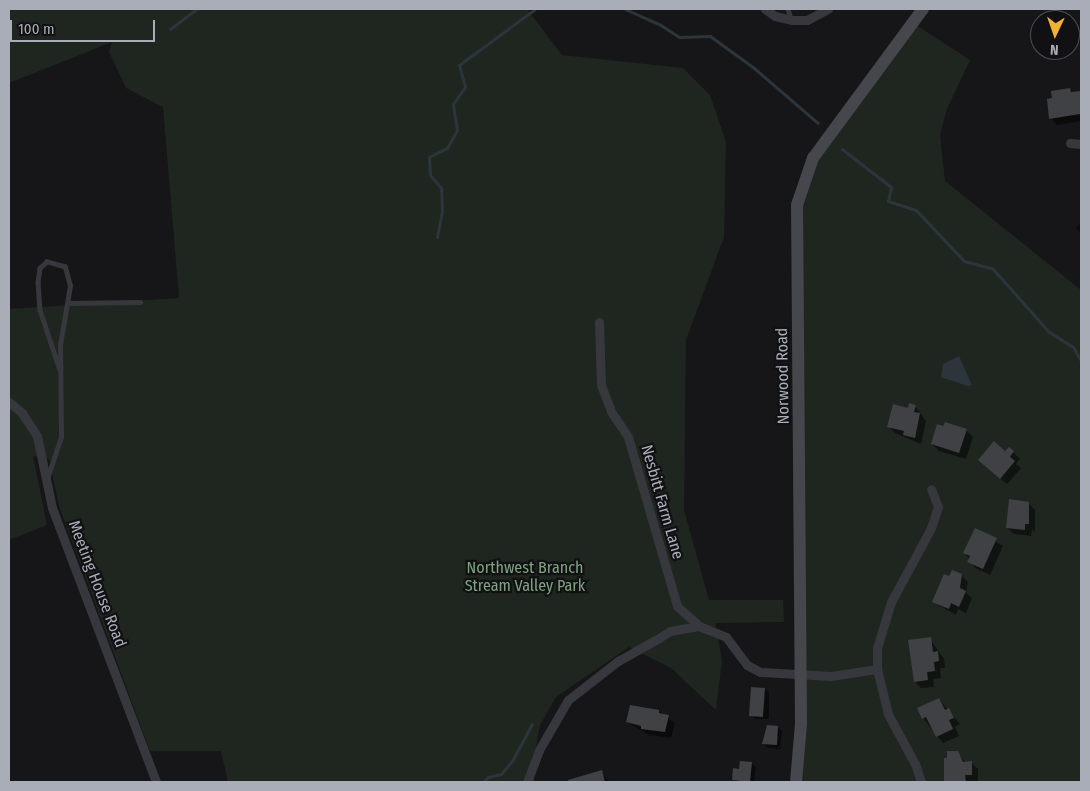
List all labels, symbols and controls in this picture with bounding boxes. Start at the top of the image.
scale bar [12,10,158,42]
north arrow [1030,10,1080,60]
text: 100 m [18,20,55,38]
text: N [1050,41,1059,58]
street label: Norwood Road [773,328,793,424]
street label: Nesbitt Farm Lane [637,443,687,561]
street label: Meeting House Road [64,518,130,650]
park label: Northwest Branch Stream Valley Park [465,558,585,596]

